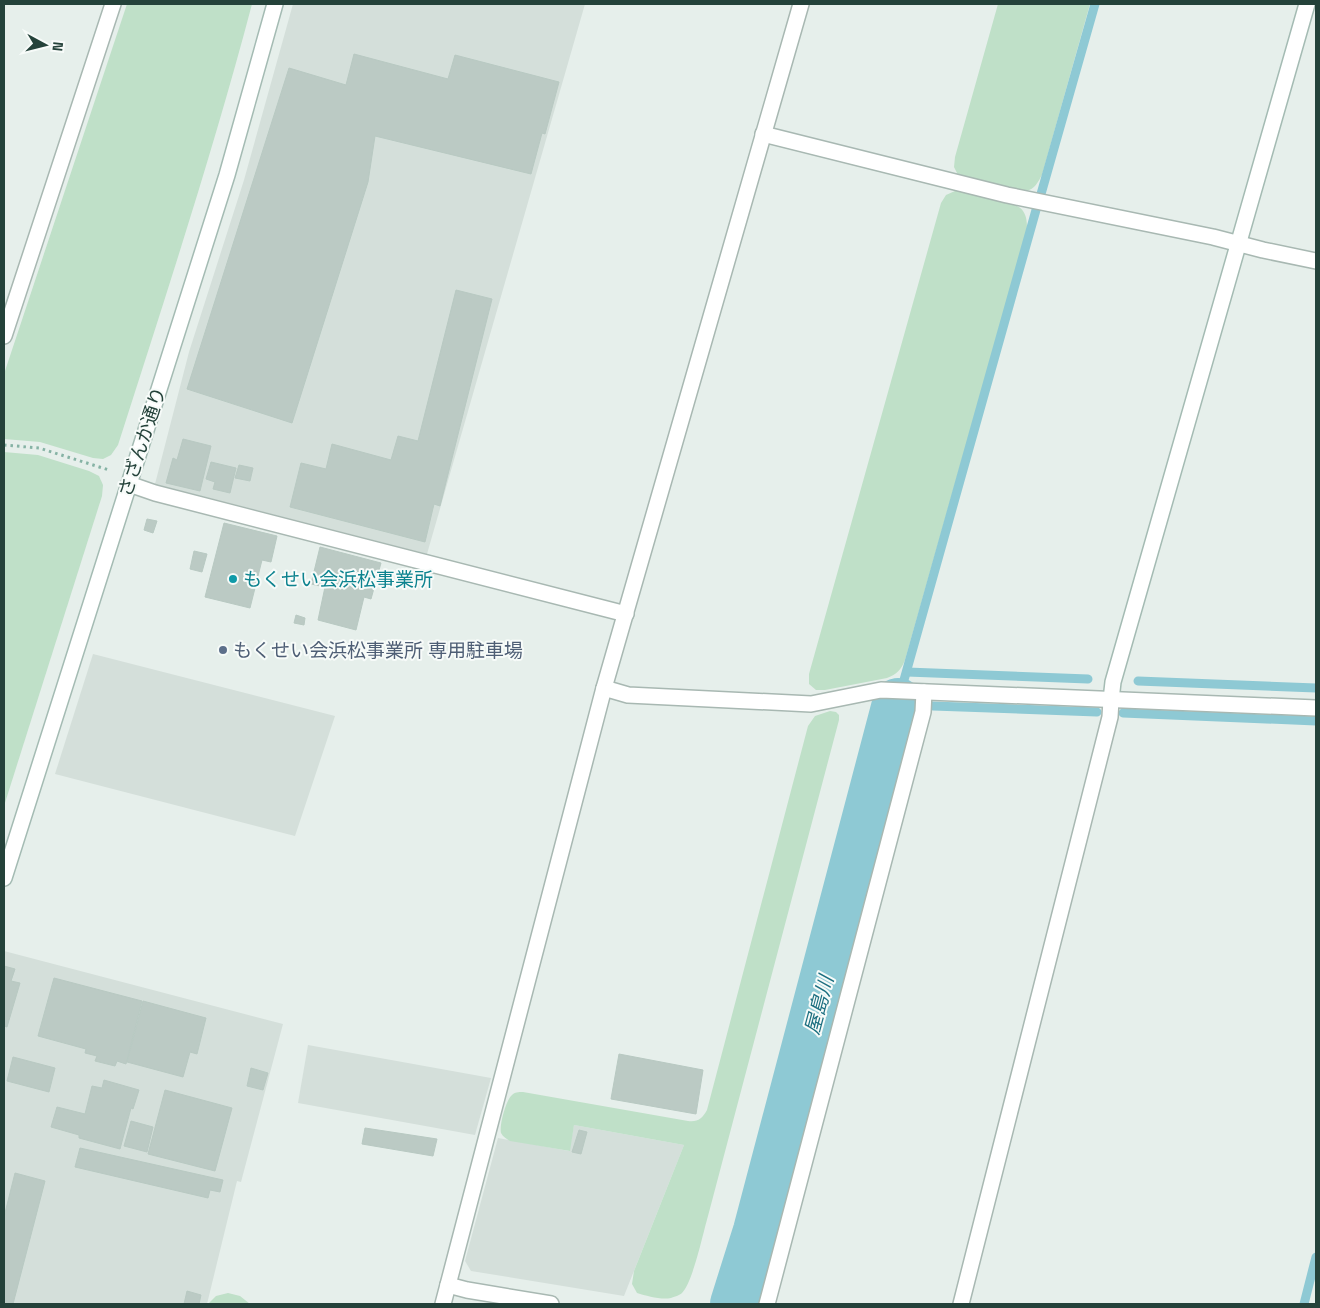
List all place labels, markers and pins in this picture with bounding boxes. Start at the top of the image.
place label: もくせい会浜松事業所 [243,567,433,592]
marker: もくせい会浜松事業所 [227,573,239,585]
place label: もくせい会浜松事業所 専用駐車場 [233,638,523,663]
marker: もくせい会浜松事業所 専用駐車場 [217,644,229,656]

